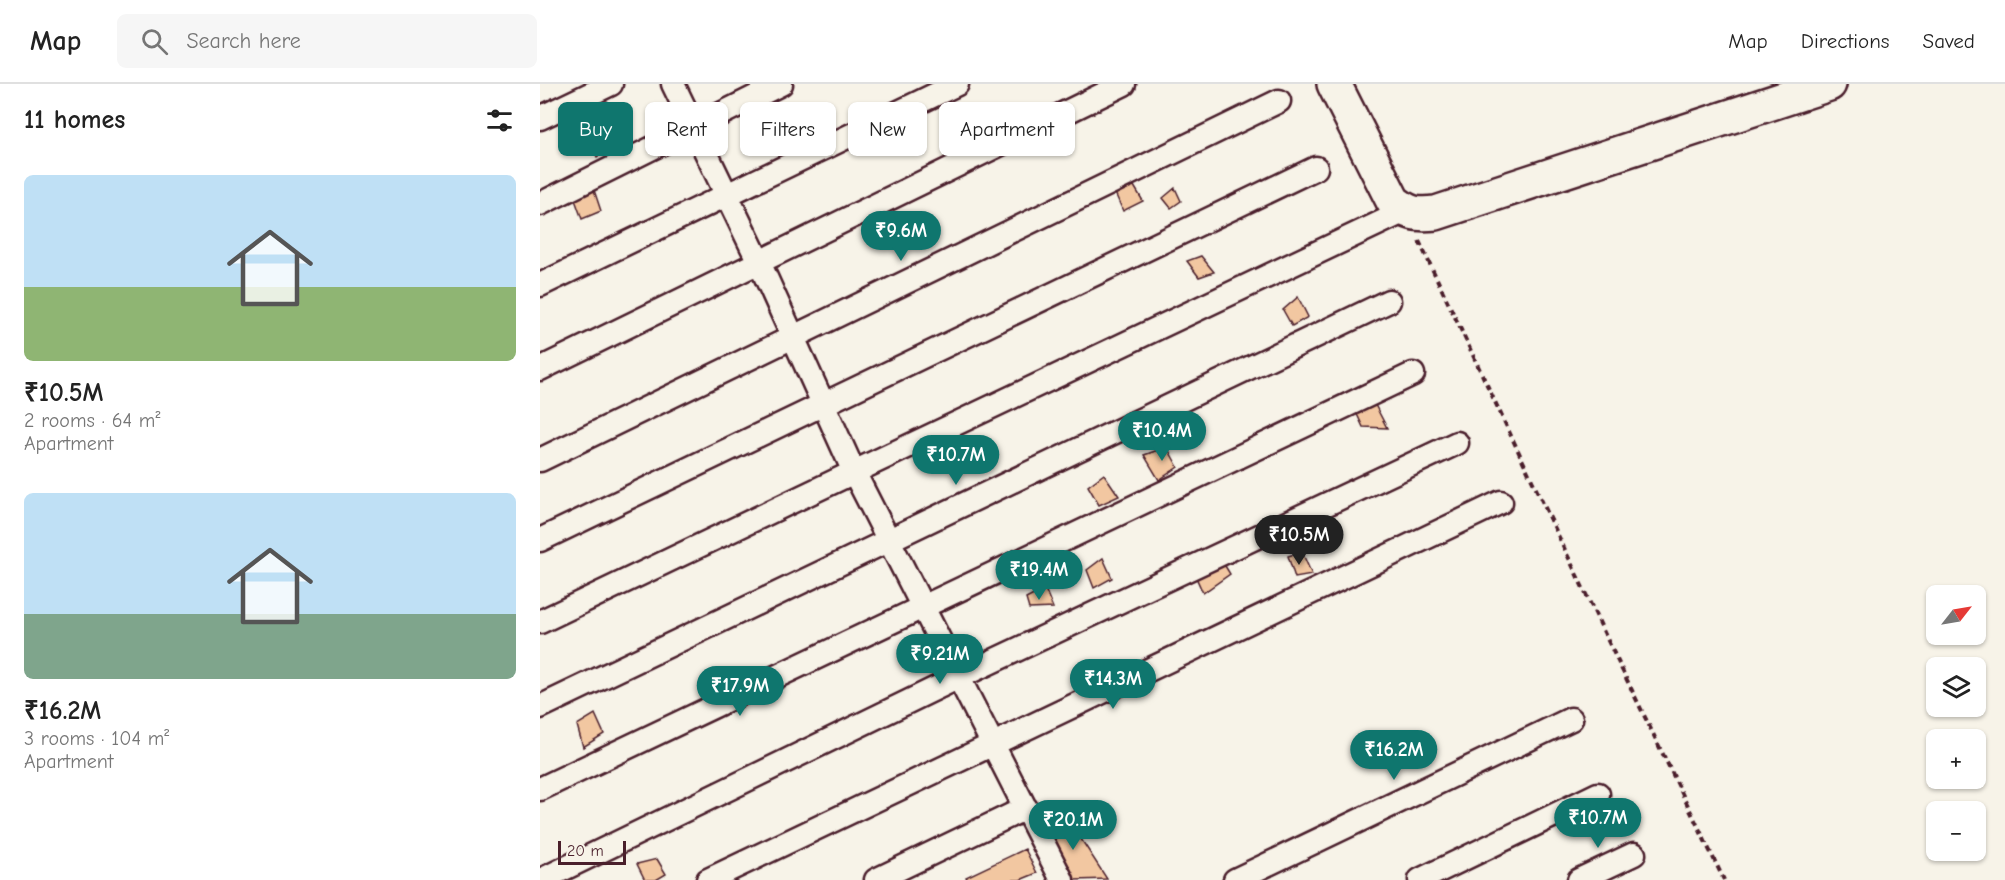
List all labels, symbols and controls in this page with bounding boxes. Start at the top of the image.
search box [117,14,537,68]
text: Map [30,25,81,57]
icon: search [138,25,171,58]
text: Search here [186,28,301,54]
text: Map [1728,29,1768,53]
text: Directions [1801,29,1890,53]
text: Saved [1923,29,1975,53]
chip: Buy [558,102,633,156]
chip: Rent [645,102,728,156]
chip: Filters [740,102,836,156]
chip: New [848,102,927,156]
chip: Apartment [939,102,1075,156]
icon: filters [483,104,516,137]
text: 11 homes [24,105,125,135]
pin: ₹9.6M [859,211,943,262]
icon: home [216,214,324,322]
text: ₹9.6M [875,219,927,242]
text: ₹10.5M [24,378,103,408]
text: 2 rooms · 64 m² [24,409,160,432]
pin: ₹10.4M [1113,411,1211,462]
text: ₹10.4M [1132,419,1192,442]
text: Apartment [24,432,114,455]
pin: ₹10.7M [907,435,1005,486]
text: ₹10.7M [926,443,986,466]
pin: ₹10.5M [1250,515,1348,566]
text: ₹10.5M [1268,523,1330,546]
icon: home [216,532,324,640]
pin: ₹19.4M [990,550,1088,601]
text: ₹19.4M [1010,558,1068,581]
north arrow [1926,585,1986,645]
map controls [1926,585,1986,861]
pin: ₹9.21M [891,634,989,685]
text: ₹9.21M [910,642,970,665]
button: layers [1926,657,1986,717]
pin: ₹14.3M [1064,659,1162,710]
pin: ₹17.9M [691,666,789,717]
text: ₹14.3M [1084,667,1142,690]
text: ₹17.9M [711,674,769,697]
text: ₹16.2M [24,696,101,726]
text: 3 rooms · 104 m² [24,727,169,750]
button: + [1926,729,1986,789]
pin: ₹16.2M [1345,730,1443,781]
text: ₹16.2M [1364,738,1424,761]
text: Apartment [24,750,114,773]
pin: ₹10.7M [1549,798,1647,849]
pin: ₹20.1M [1024,800,1122,851]
button: − [1926,801,1986,861]
text: ₹10.7M [1568,806,1628,829]
text: ₹20.1M [1043,808,1103,831]
scale bar [558,838,626,866]
text: 20 m [567,842,604,860]

